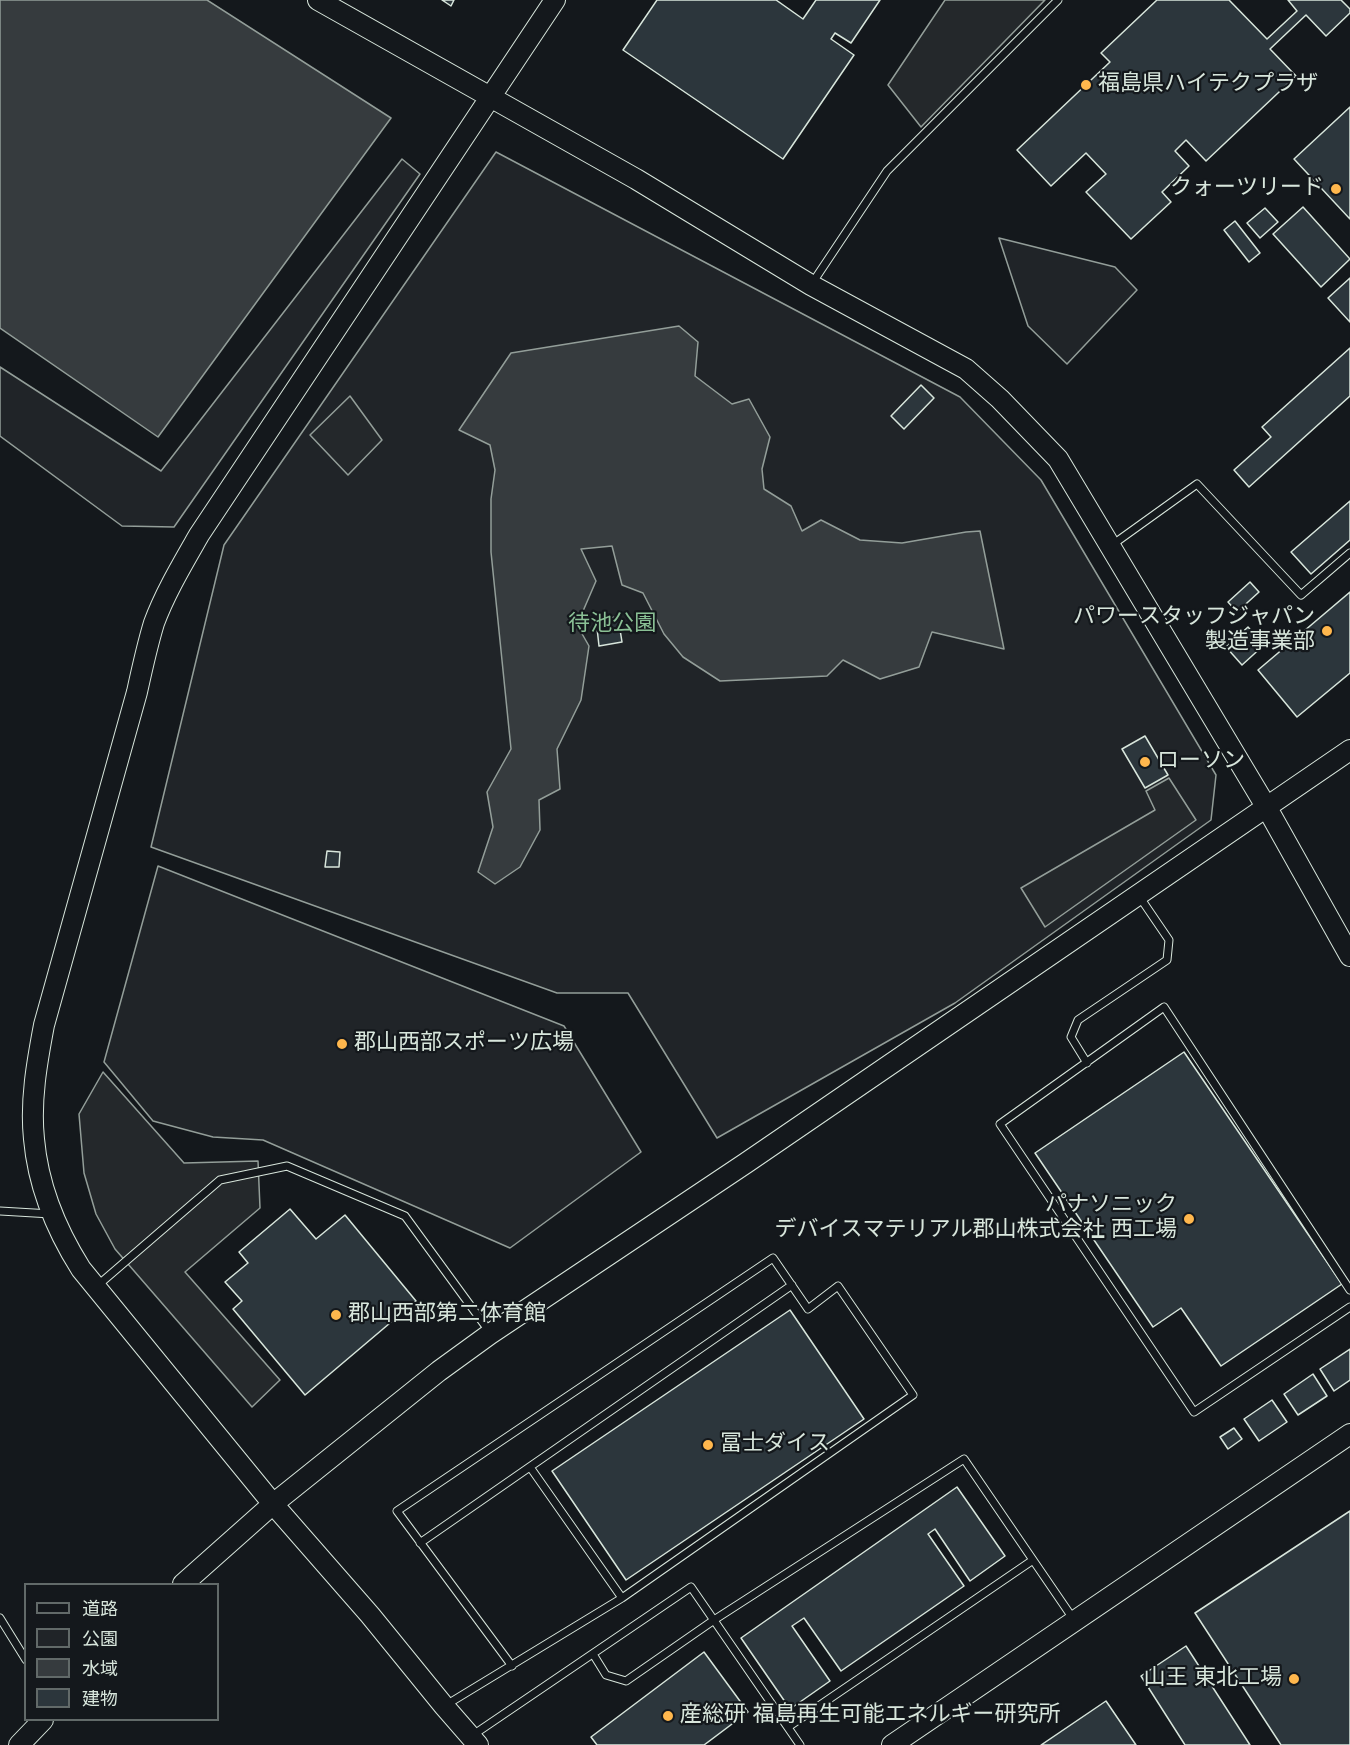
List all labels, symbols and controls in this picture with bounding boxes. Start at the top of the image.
place label: 福島県ハイテクプラザ [1098,72,1318,98]
marker: 福島県ハイテクプラザ [1079,78,1093,92]
place label: クォーツリード [1170,176,1324,202]
marker: クォーツリード [1329,182,1343,196]
place label: パワースタッフジャパン 製造事業部 [1073,605,1315,656]
park label: 待池公園 [568,612,656,638]
marker: パワースタッフジャパン 製造事業部 [1320,624,1334,638]
place label: ローソン [1157,749,1245,775]
marker: ローソン [1138,755,1152,769]
place label: 郡山西部スポーツ広場 [354,1031,574,1057]
marker: 郡山西部スポーツ広場 [335,1037,349,1051]
place label: パナソニック デバイスマテリアル郡山株式会社 西工場 [774,1193,1177,1244]
marker: パナソニック デバイスマテリアル郡山株式会社 西工場 [1182,1212,1196,1226]
place label: 郡山西部第二体育館 [348,1302,546,1328]
marker: 郡山西部第二体育館 [329,1308,343,1322]
place label: 冨士ダイス [720,1432,830,1458]
marker: 冨士ダイス [701,1438,715,1452]
legend [24,1583,219,1721]
text: 道路 [82,1596,118,1622]
text: 公園 [82,1626,118,1652]
text: 水域 [82,1656,118,1682]
place label: 山王 東北工場 [1143,1666,1282,1692]
marker: 山王 東北工場 [1287,1672,1301,1686]
text: 建物 [82,1686,118,1712]
place label: 産総研 福島再生可能エネルギー研究所 [680,1703,1061,1729]
marker: 産総研 福島再生可能エネルギー研究所 [661,1709,675,1723]

